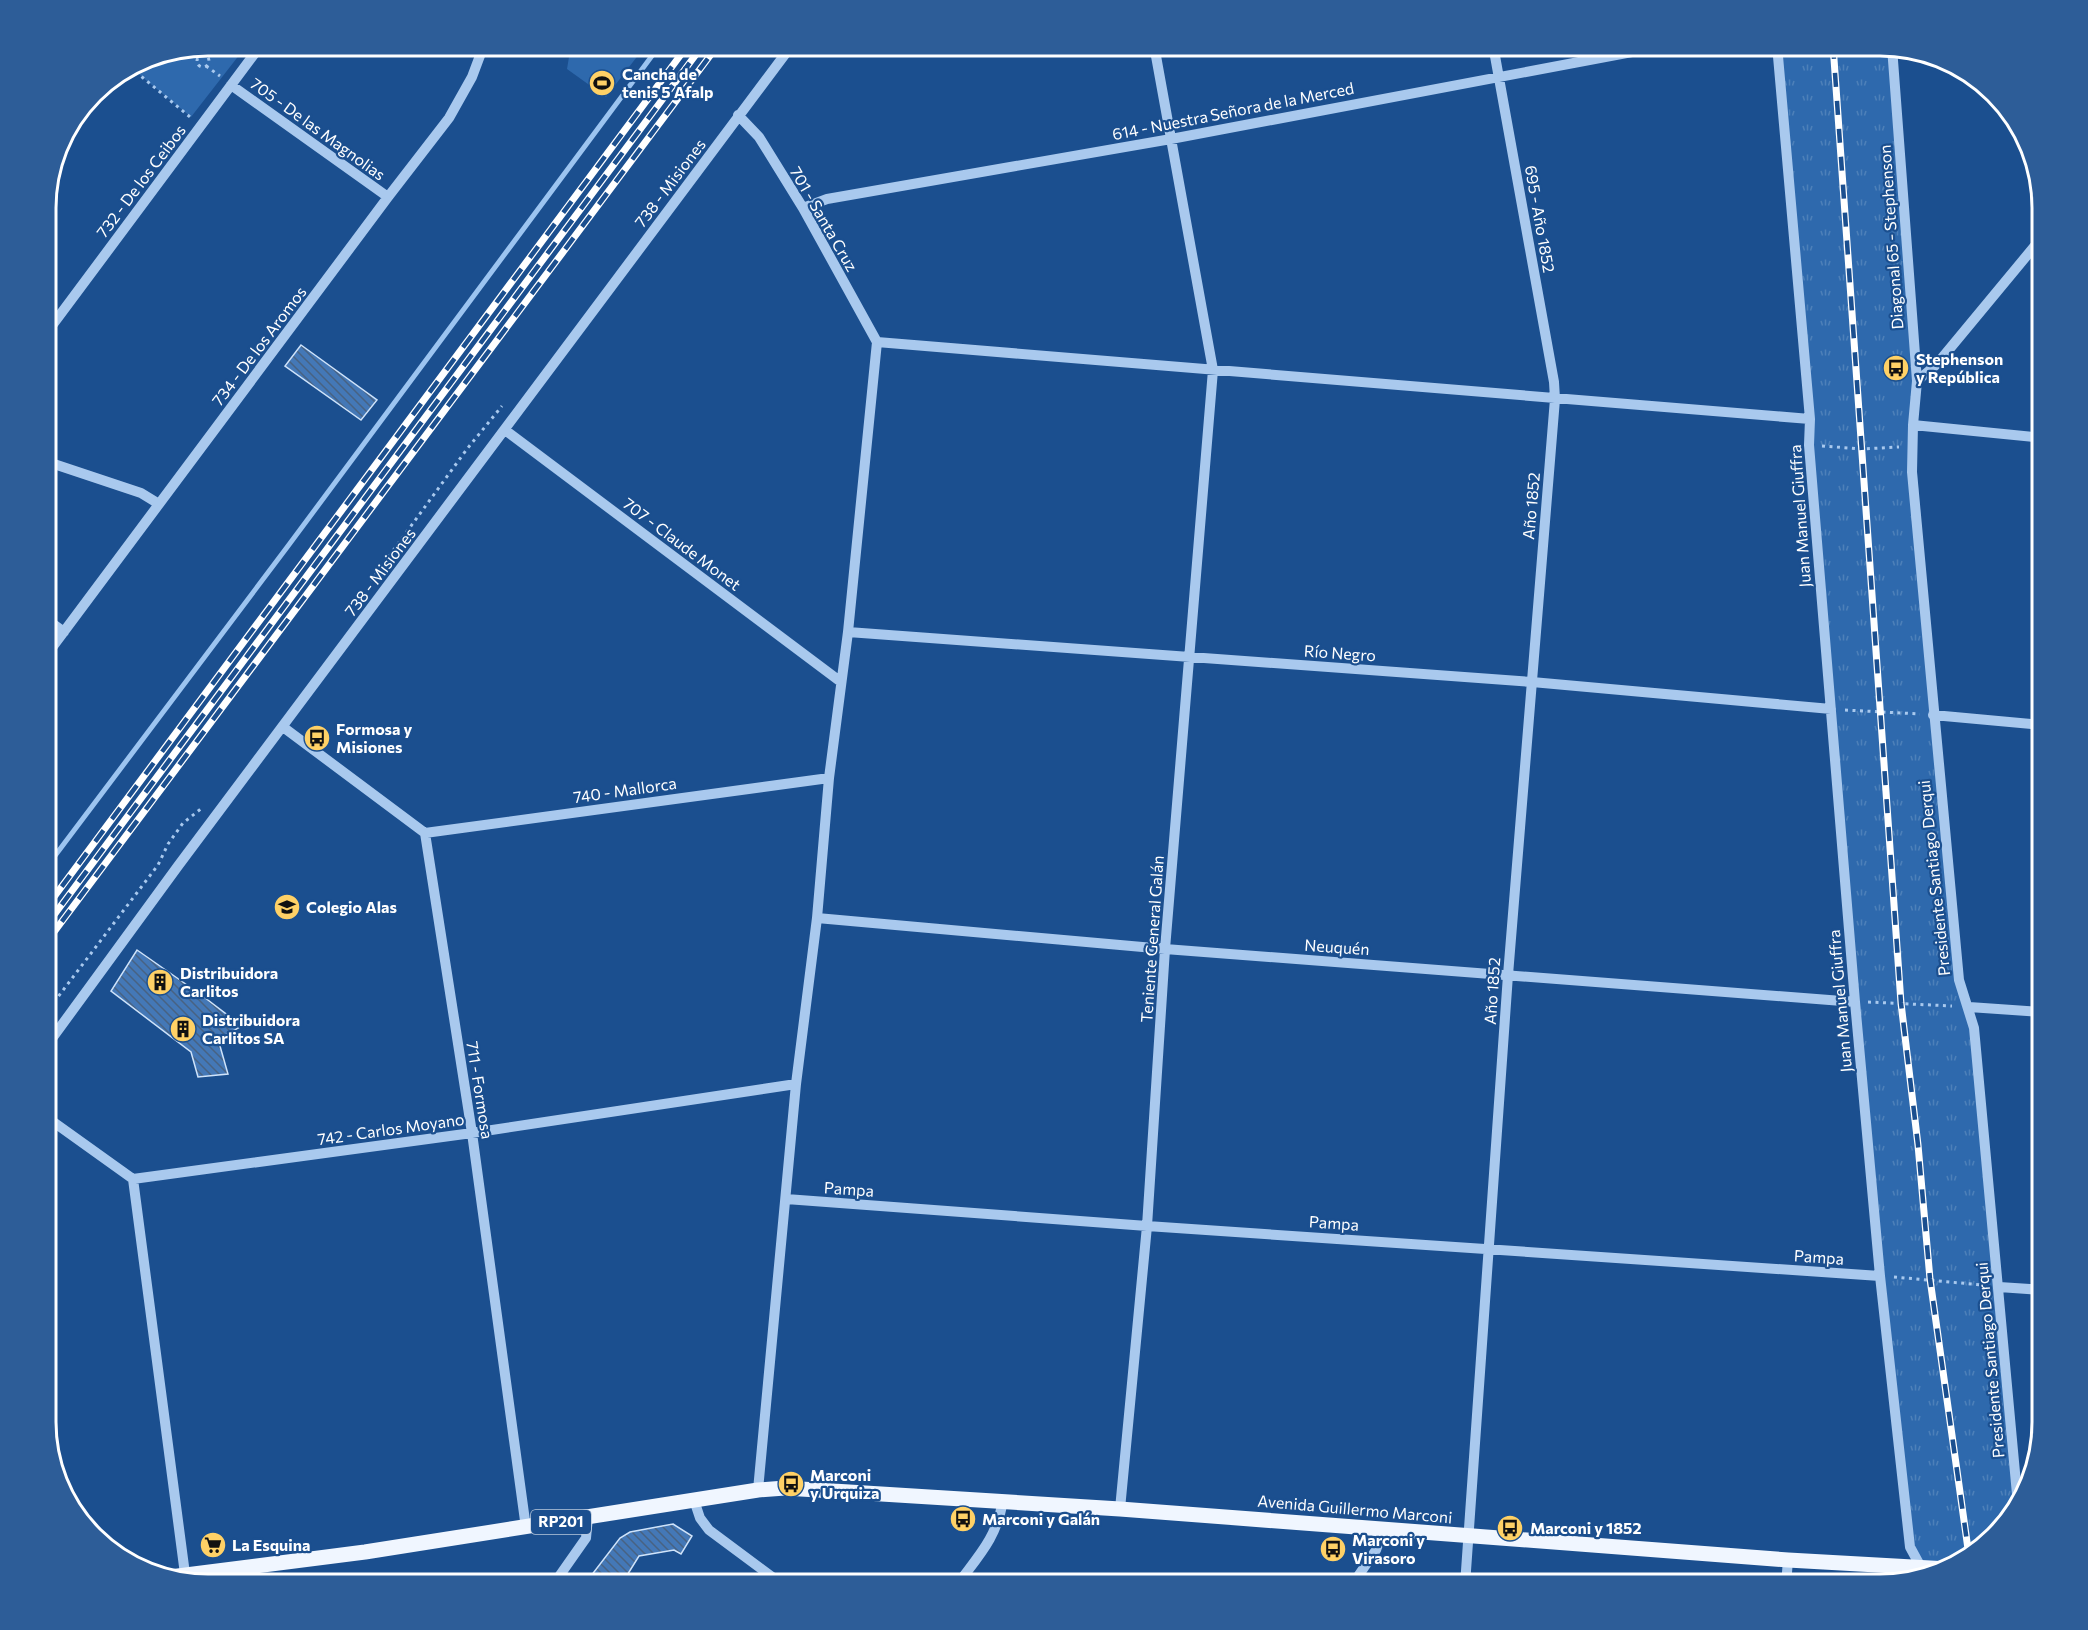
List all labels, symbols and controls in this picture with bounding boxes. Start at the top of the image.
place label: Cancha de tenis 5 Afalp [622,64,714,101]
sports icon: Cancha de tenis 5 Afalp [587,68,617,98]
street label: 705 - De las Magnolias [247,73,389,184]
street label: 614 - Nuestra Señora de la Merced [1110,78,1355,143]
street label: 732 - De los Ceibos [92,121,189,241]
street label: 738 - Misiones [630,135,709,231]
street label: Diagonal 65 - Stephenson [1875,144,1906,330]
street label: 701 - Santa Cruz [787,163,862,275]
street label: 695 - Año 1852 [1522,164,1559,274]
street label: 734 - De los Aromos [208,282,310,409]
place label: Stephenson y República [1916,349,2003,386]
bus stop icon: Stephenson y República [1881,353,1911,383]
street label: Juan Manuel Giuffra [1785,444,1814,588]
street label: Año 1852 [1518,471,1543,540]
street label: 707 - Claude Monet [620,493,745,594]
street label: 738 - Misiones [340,524,419,620]
street label: Río Negro [1303,641,1377,665]
place label: Formosa y Misiones [336,719,413,756]
bus stop icon: Formosa y Misiones [302,723,332,753]
street label: 740 - Mallorca [572,773,678,806]
street label: Presidente Santiago Derqui [1914,779,1953,977]
street label: Teniente General Galán [1136,855,1167,1023]
school or university icon: Colegio Alas [272,892,302,922]
place label: Colegio Alas [306,897,397,916]
street label: Juan Manuel Giuffra [1824,929,1855,1073]
street label: Neuquén [1304,935,1370,958]
street label: Año 1852 [1480,957,1503,1025]
place label: Distribuidora Carlitos [180,963,278,1000]
building icon: Distribuidora Carlitos [145,967,175,997]
place label: Distribuidora Carlitos SA [202,1010,300,1047]
building icon: Distribuidora Carlitos SA [168,1014,198,1044]
street label: 711 - Formosa [463,1040,498,1140]
street label: 742 - Carlos Moyano [316,1109,465,1148]
street label: Pampa [823,1177,875,1200]
street label: Pampa [1308,1211,1360,1234]
street label: Pampa [1793,1245,1845,1268]
street label: Presidente Santiago Derqui [1971,1261,2008,1459]
place label: Marconi y Urquiza [810,1465,880,1502]
bus stop icon: Marconi y Urquiza [776,1469,806,1499]
street label: Avenida Guillermo Marconi [1257,1491,1453,1526]
bus stop icon: Marconi y Galán [948,1504,978,1534]
place label: Marconi y Galán [982,1509,1100,1528]
road number: RP201 [531,1510,591,1534]
bus stop icon: Marconi y 1852 [1495,1513,1525,1543]
place label: Marconi y 1852 [1530,1518,1642,1537]
supermarket icon: La Esquina [198,1530,228,1560]
place label: Marconi y Virasoro [1352,1530,1425,1567]
bus stop icon: Marconi y Virasoro [1318,1534,1348,1564]
place label: La Esquina [232,1535,310,1554]

